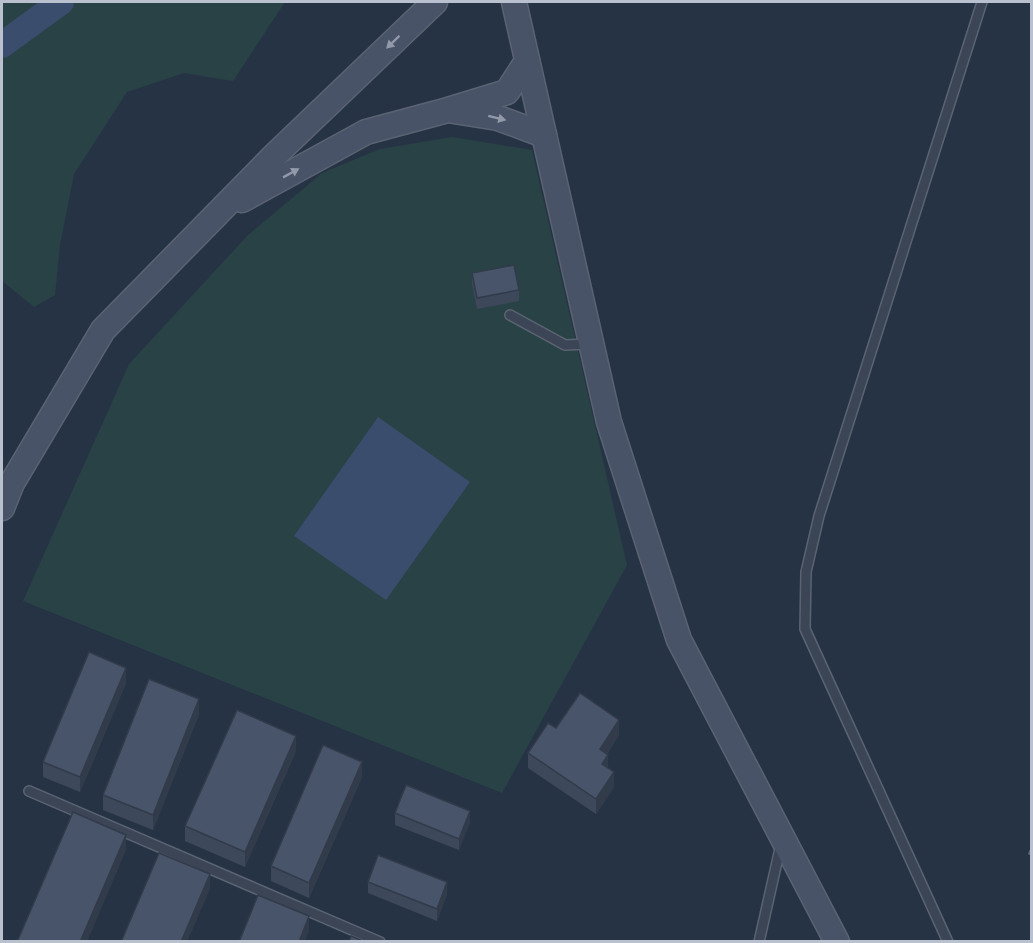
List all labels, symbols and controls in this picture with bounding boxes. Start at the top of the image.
one-way arrow [386,35,401,48]
one-way arrow [488,114,506,124]
one-way arrow [283,168,300,178]

